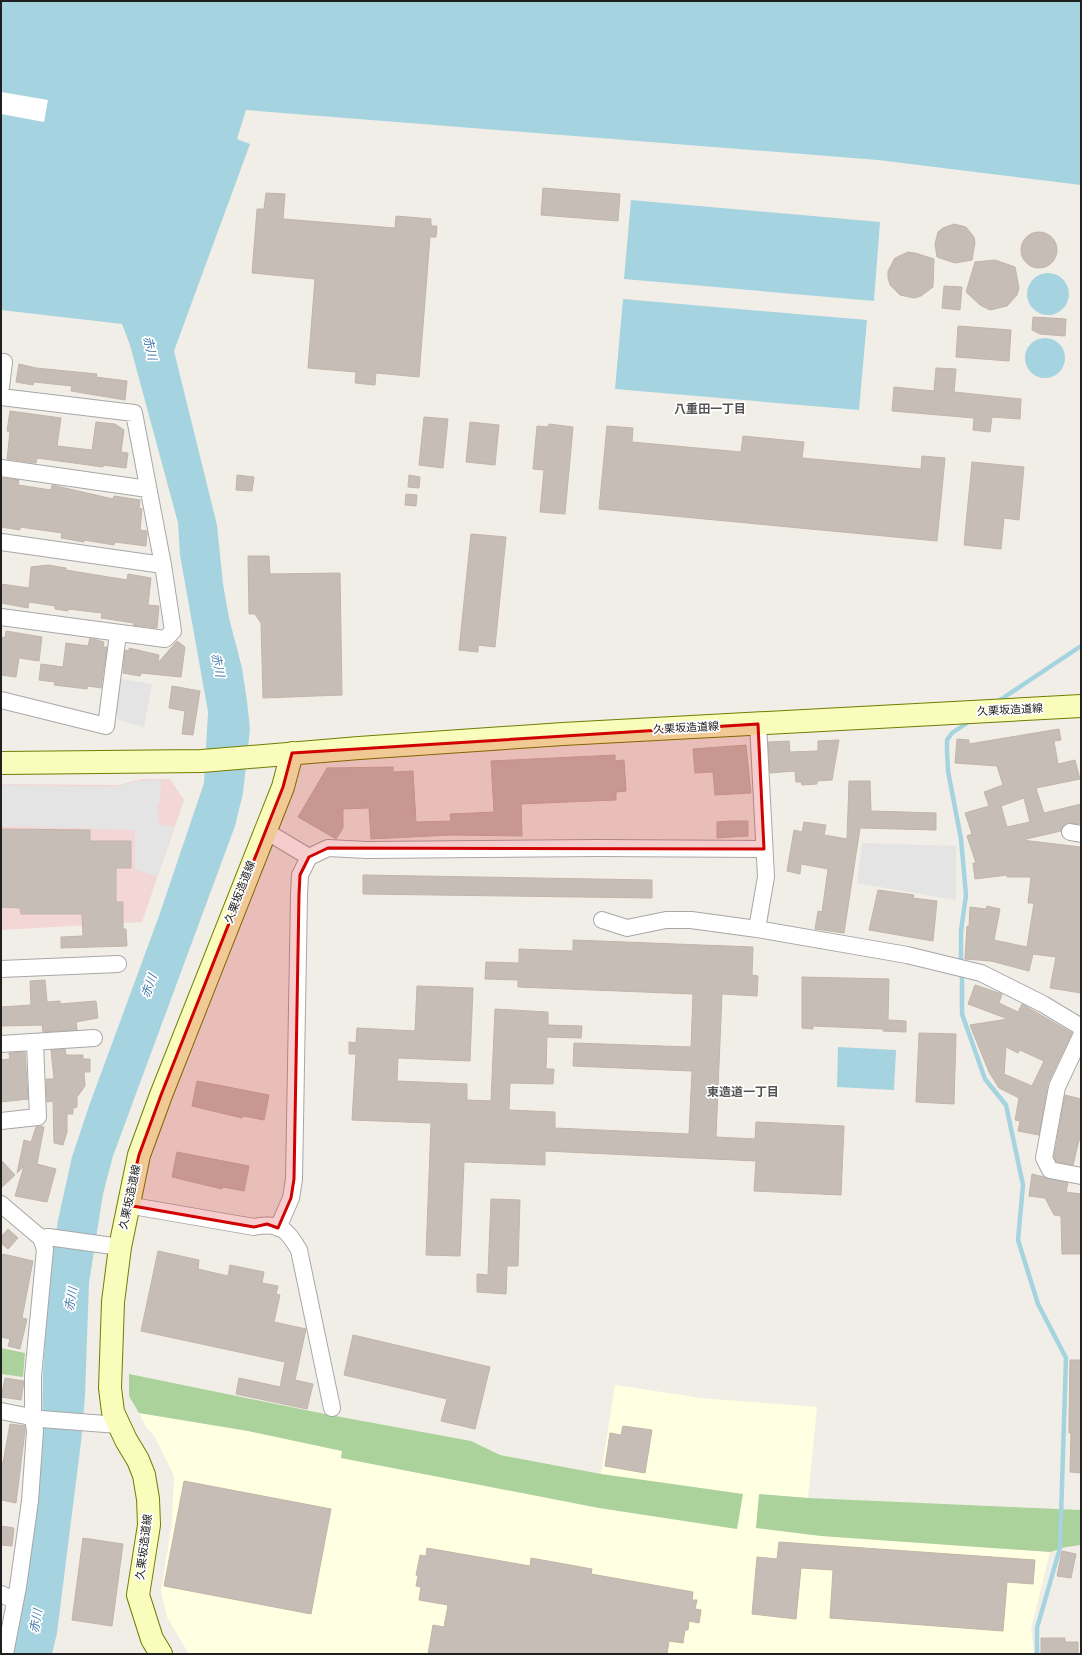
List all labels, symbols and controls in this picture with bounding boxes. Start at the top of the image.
water label: 赤川 [140,335,160,363]
district label: 八重田一丁目 [674,402,746,416]
water label: 赤川 [209,652,228,680]
street label: 久栗坂造道線 [977,702,1043,718]
street label: 久栗坂造道線 [653,720,719,736]
street label: 久栗坂造道線 [222,859,258,925]
water label: 赤川 [138,970,160,1000]
district label: 東造道一丁目 [707,1085,779,1099]
street label: 久栗坂造道線 [117,1163,143,1231]
water label: 赤川 [62,1284,80,1312]
street label: 久栗坂造道線 [134,1513,154,1581]
water label: 赤川 [27,1606,45,1634]

